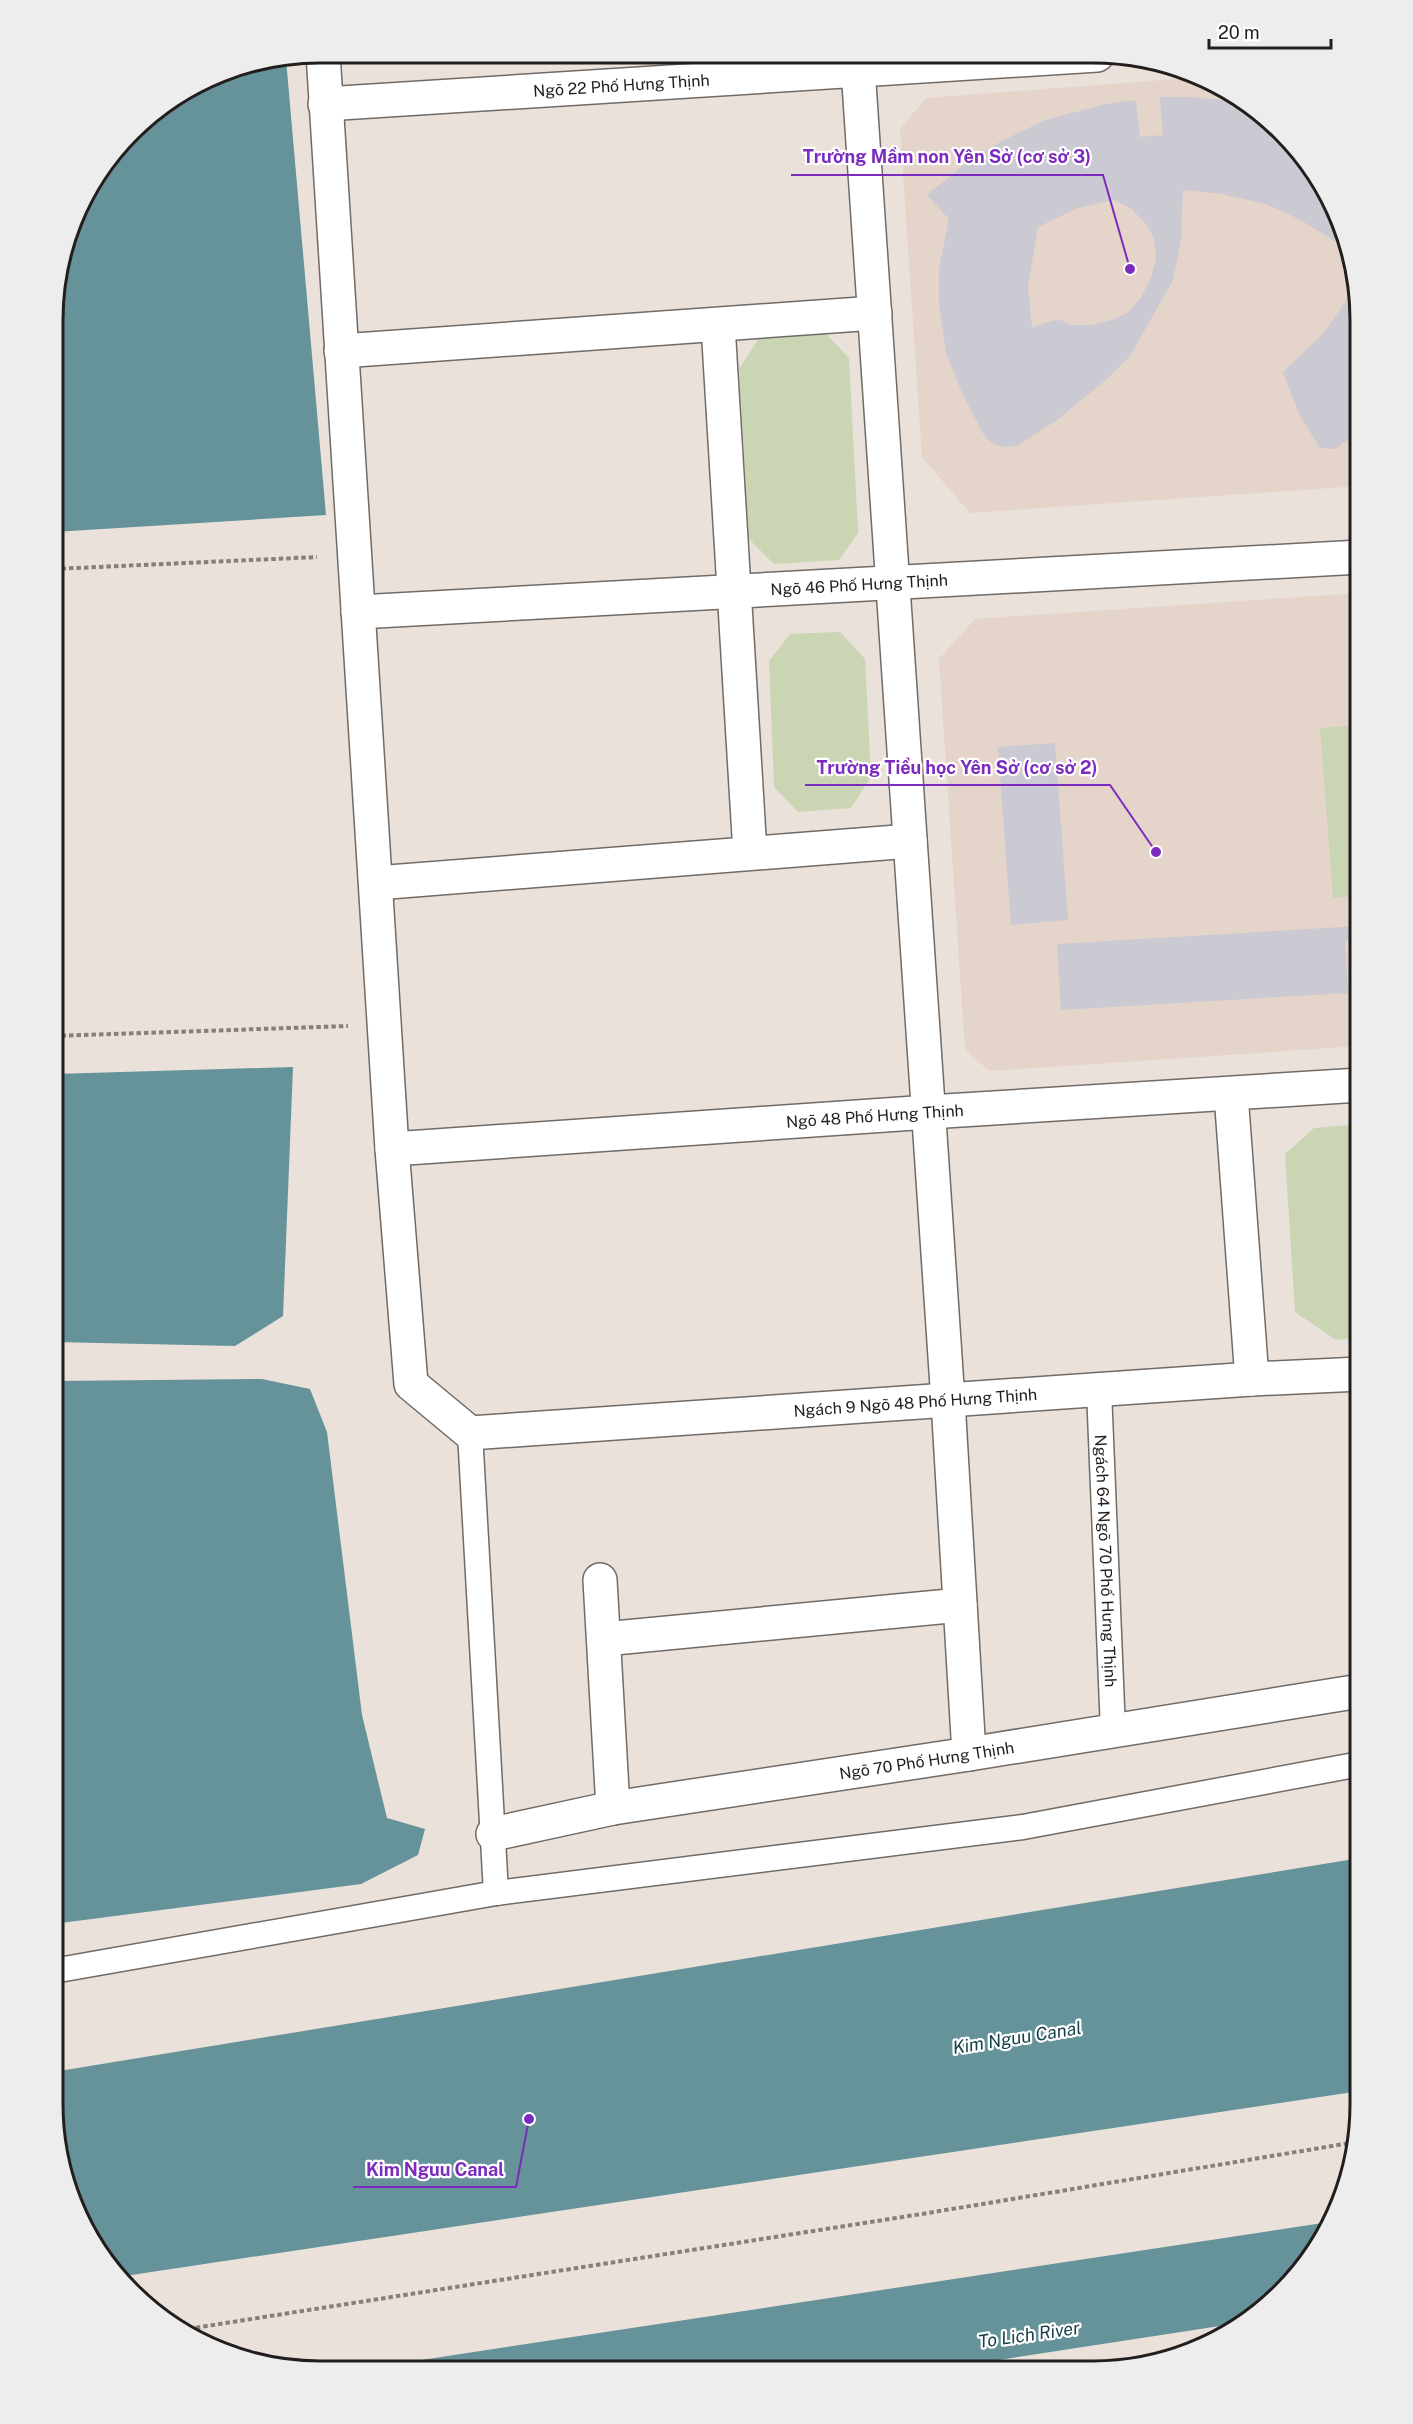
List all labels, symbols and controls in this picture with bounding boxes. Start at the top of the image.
scale bar [1209,12,1330,50]
text: 20 m [1218,22,1260,43]
street label: Ngõ 22 Phố Hưng Thịnh [533,71,710,101]
callout: Trường Mầm non Yên Sở (cơ sở 3) [791,139,1103,175]
text: Trường Mầm non Yên Sở (cơ sở 3) [803,146,1091,167]
street label: Ngõ 46 Phố Hưng Thịnh [770,571,948,599]
callout: Trường Tiểu học Yên Sở (cơ sở 2) [805,749,1110,785]
text: Trường Tiểu học Yên Sở (cơ sở 2) [817,757,1097,778]
street label: Ngõ 48 Phố Hưng Thịnh [785,1101,964,1132]
street label: Ngách 9 Ngõ 48 Phố Hưng Thịnh [793,1385,1038,1421]
street label: Ngách 64 Ngõ 70 Phố Hưng Thịnh [1091,1434,1120,1688]
street label: Ngõ 70 Phố Hưng Thịnh [838,1738,1016,1784]
water label: Kim Nguu Canal [951,2017,1083,2058]
callout: Kim Nguu Canal [353,2151,516,2187]
text: Kim Nguu Canal [366,2159,504,2180]
water label: To Lich River [977,2317,1081,2352]

